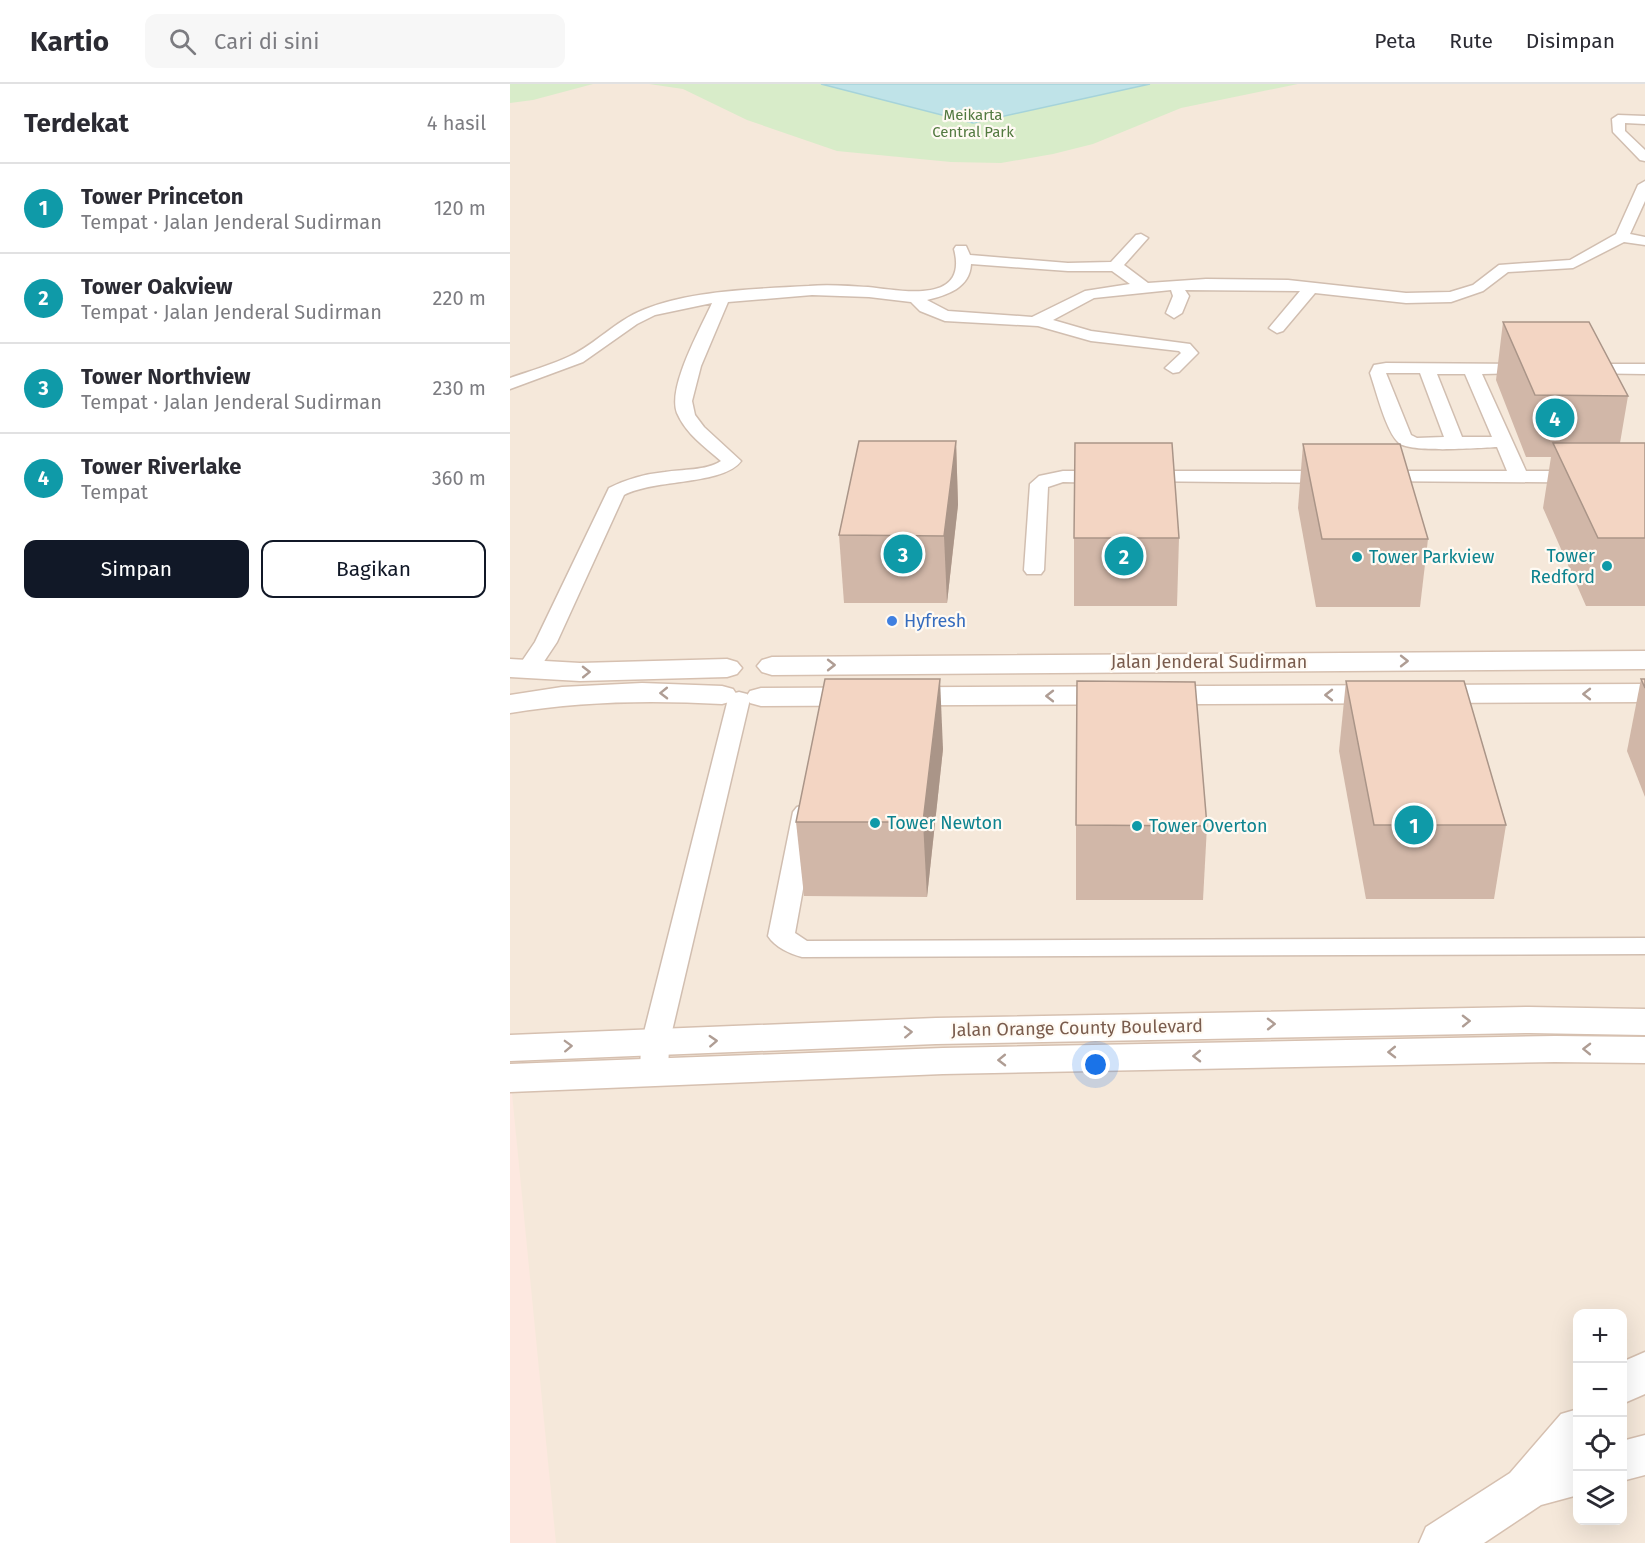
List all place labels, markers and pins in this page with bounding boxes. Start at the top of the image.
pin: 4 [1536,396,1574,440]
pin: 3 [884,532,922,576]
pin: 2 [1104,534,1144,578]
place label: Tower Redford [1530,545,1595,588]
place label: Tower Parkview [1369,546,1494,568]
marker: Tower Parkview [1350,550,1364,564]
marker: Tower Redford [1600,559,1614,573]
place label: Hyfresh [904,610,966,632]
marker: Hyfresh [885,614,899,628]
pin: 1 [1394,802,1434,848]
place label: Tower Newton [887,812,1003,834]
place label: Tower Overton [1149,815,1268,837]
marker: Tower Newton [868,816,882,830]
marker: Tower Overton [1130,819,1144,833]

